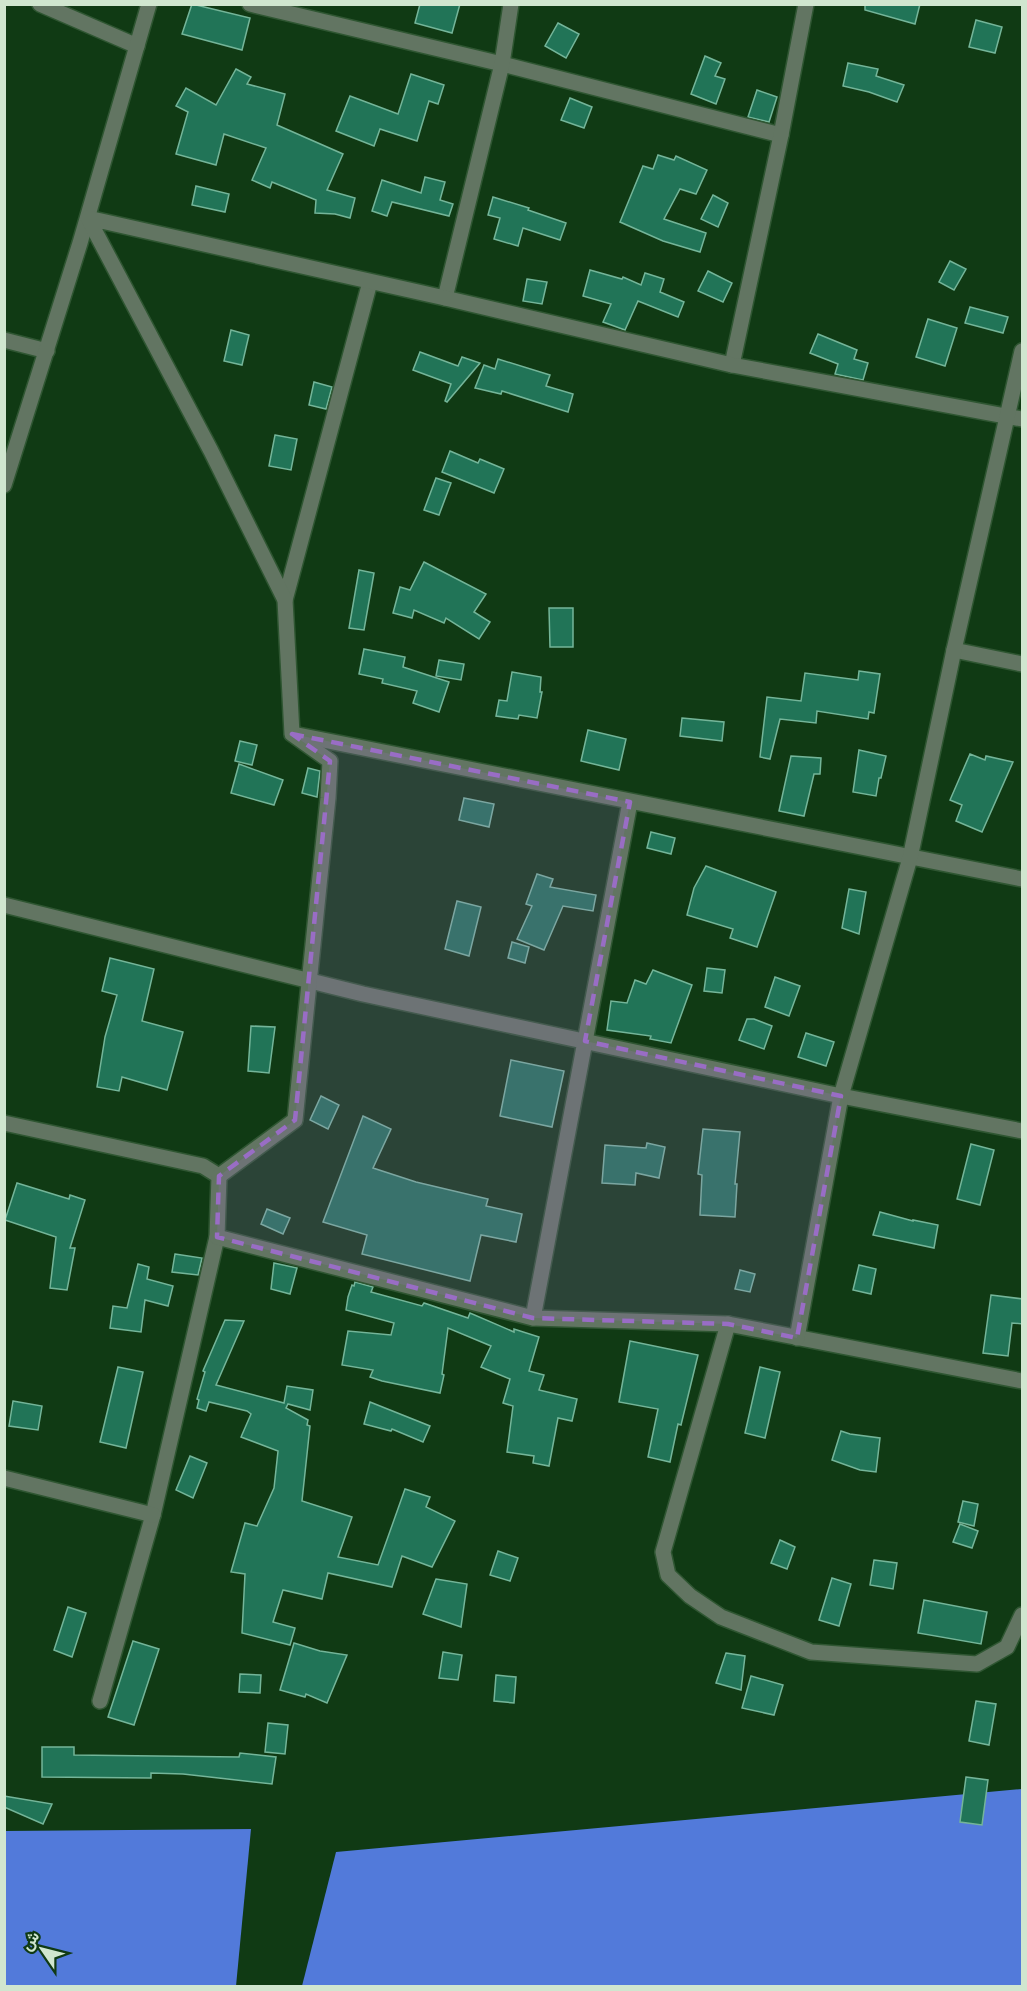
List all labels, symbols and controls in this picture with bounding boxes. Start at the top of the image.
north arrow [12,1919,72,1979]
text: ش [18,1928,43,1954]

